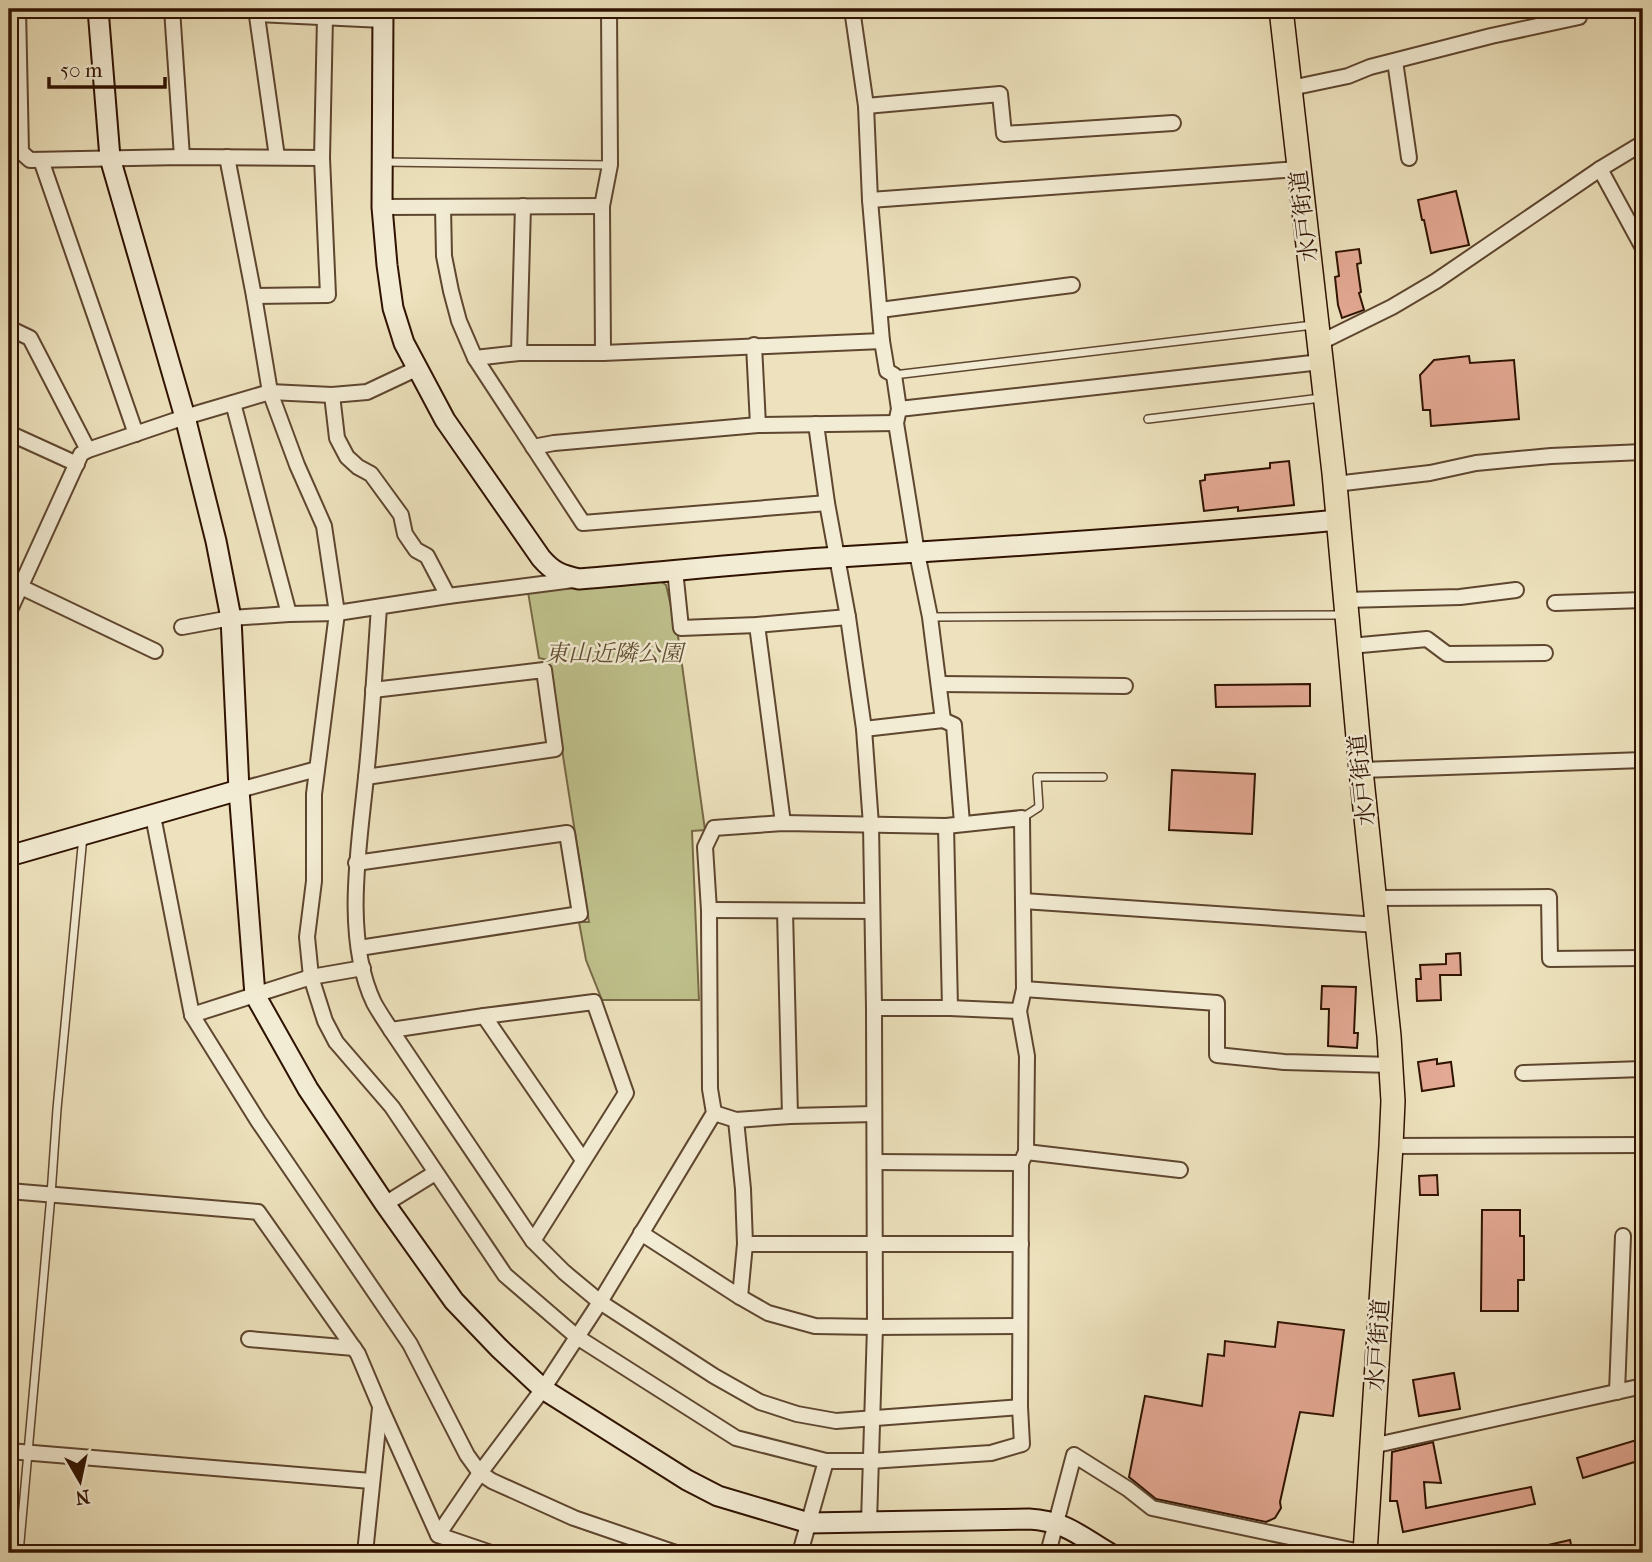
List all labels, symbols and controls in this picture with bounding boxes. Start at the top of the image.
scale bar [49,46,164,90]
text: 50 m [60,58,103,82]
street label: 水戸街道 [1285,169,1323,263]
park label: 東山近隣公園 [545,640,687,667]
street label: 水戸街道 [1344,733,1380,827]
street label: 水戸街道 [1361,1298,1395,1392]
north arrow [46,1446,116,1516]
text: N [73,1485,91,1509]

